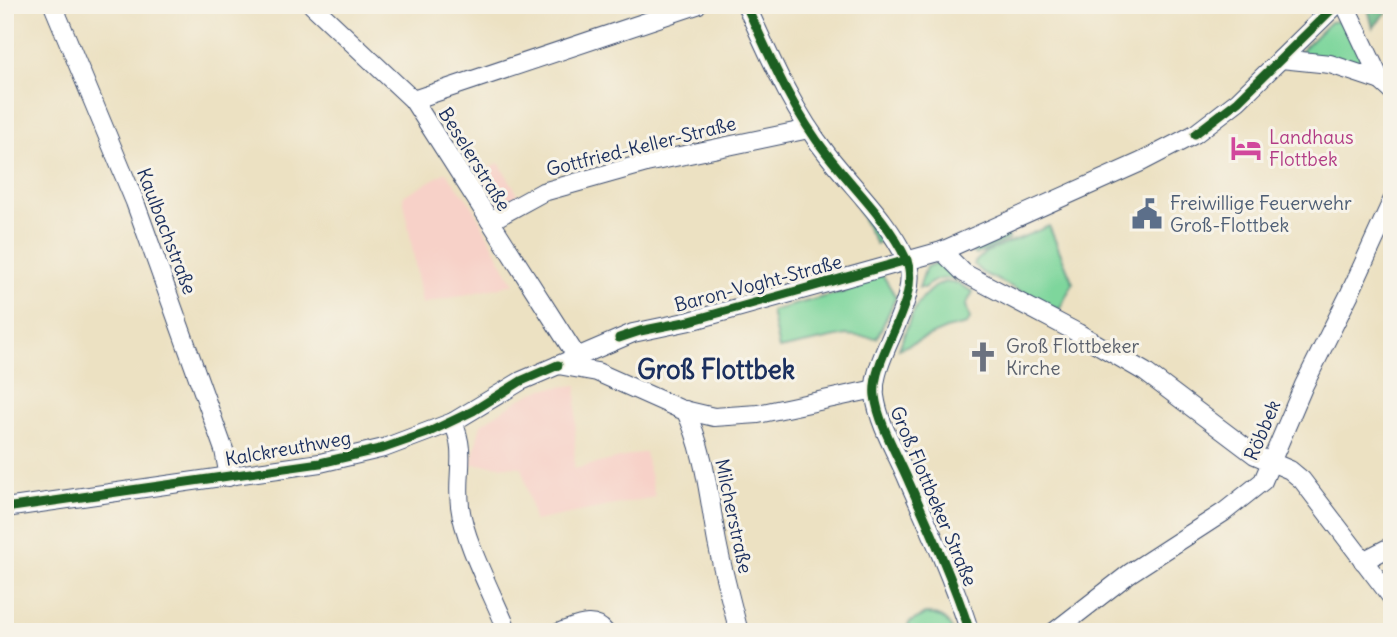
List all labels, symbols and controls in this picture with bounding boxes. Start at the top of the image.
street label: Beselerstraße [434,103,516,215]
street label: Gottfried-Keller-Straße [544,111,738,181]
place label: Landhaus Flottbek [1269,125,1354,171]
hotel icon: Landhaus Flottbek [1229,131,1263,165]
street label: Kaulbachstraße [132,164,202,298]
place label: Freiwillige Feuerwehr Groß-Flottbek [1170,191,1352,237]
public building icon: Freiwillige Feuerwehr Groß-Flottbek [1130,197,1164,231]
street label: Baron-Voght-Straße [672,249,844,317]
place label: Groß Flottbeker Kirche [1006,334,1140,380]
church icon: Groß Flottbeker Kirche [966,340,1000,374]
district label: Groß Flottbek [637,353,795,386]
street label: Röbbek [1239,396,1286,464]
street label: Groß Flottbeker Straße [885,402,983,590]
street label: Kalckreuthweg [223,425,353,471]
street label: Milcherstraße [710,457,758,575]

